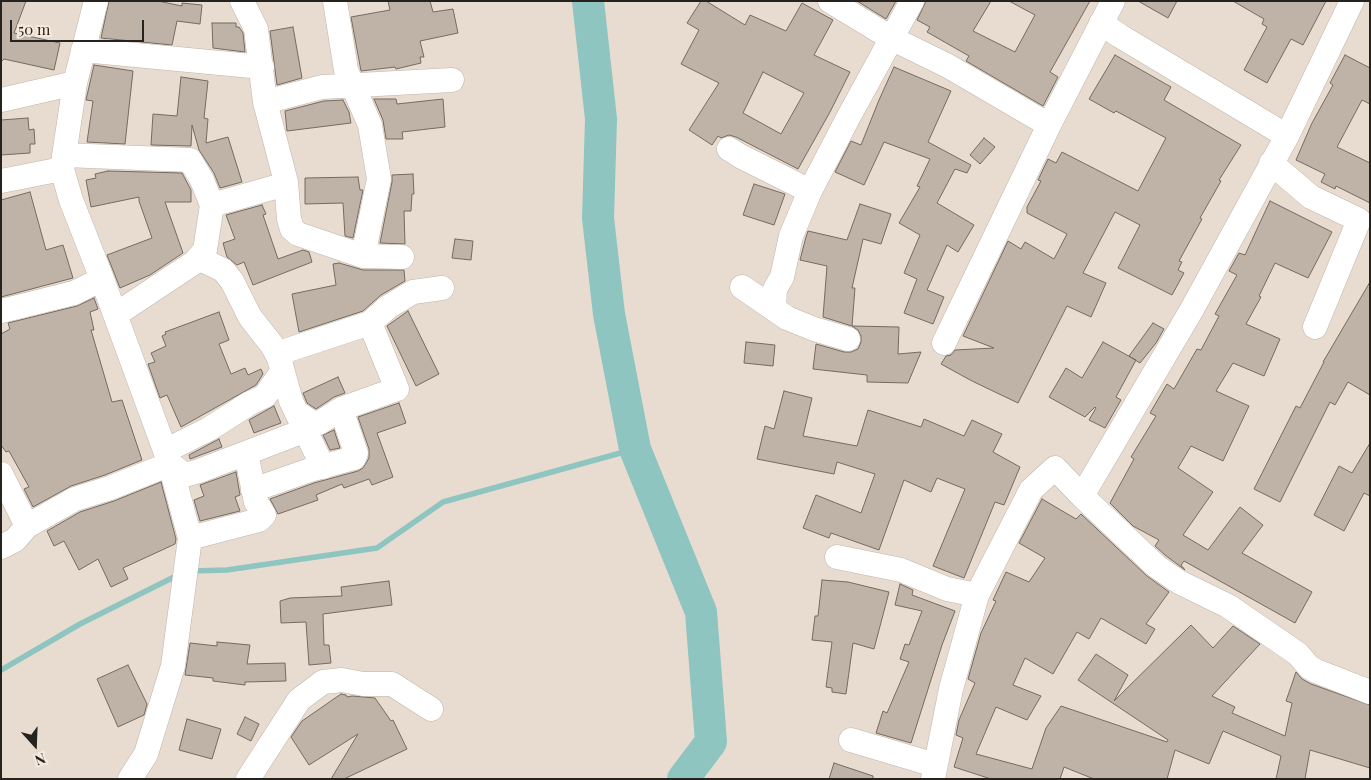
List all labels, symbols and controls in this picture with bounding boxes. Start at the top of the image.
scale bar [12,10,146,42]
text: 50 m [18,19,50,39]
north arrow [10,720,60,770]
text: N [32,749,48,770]

